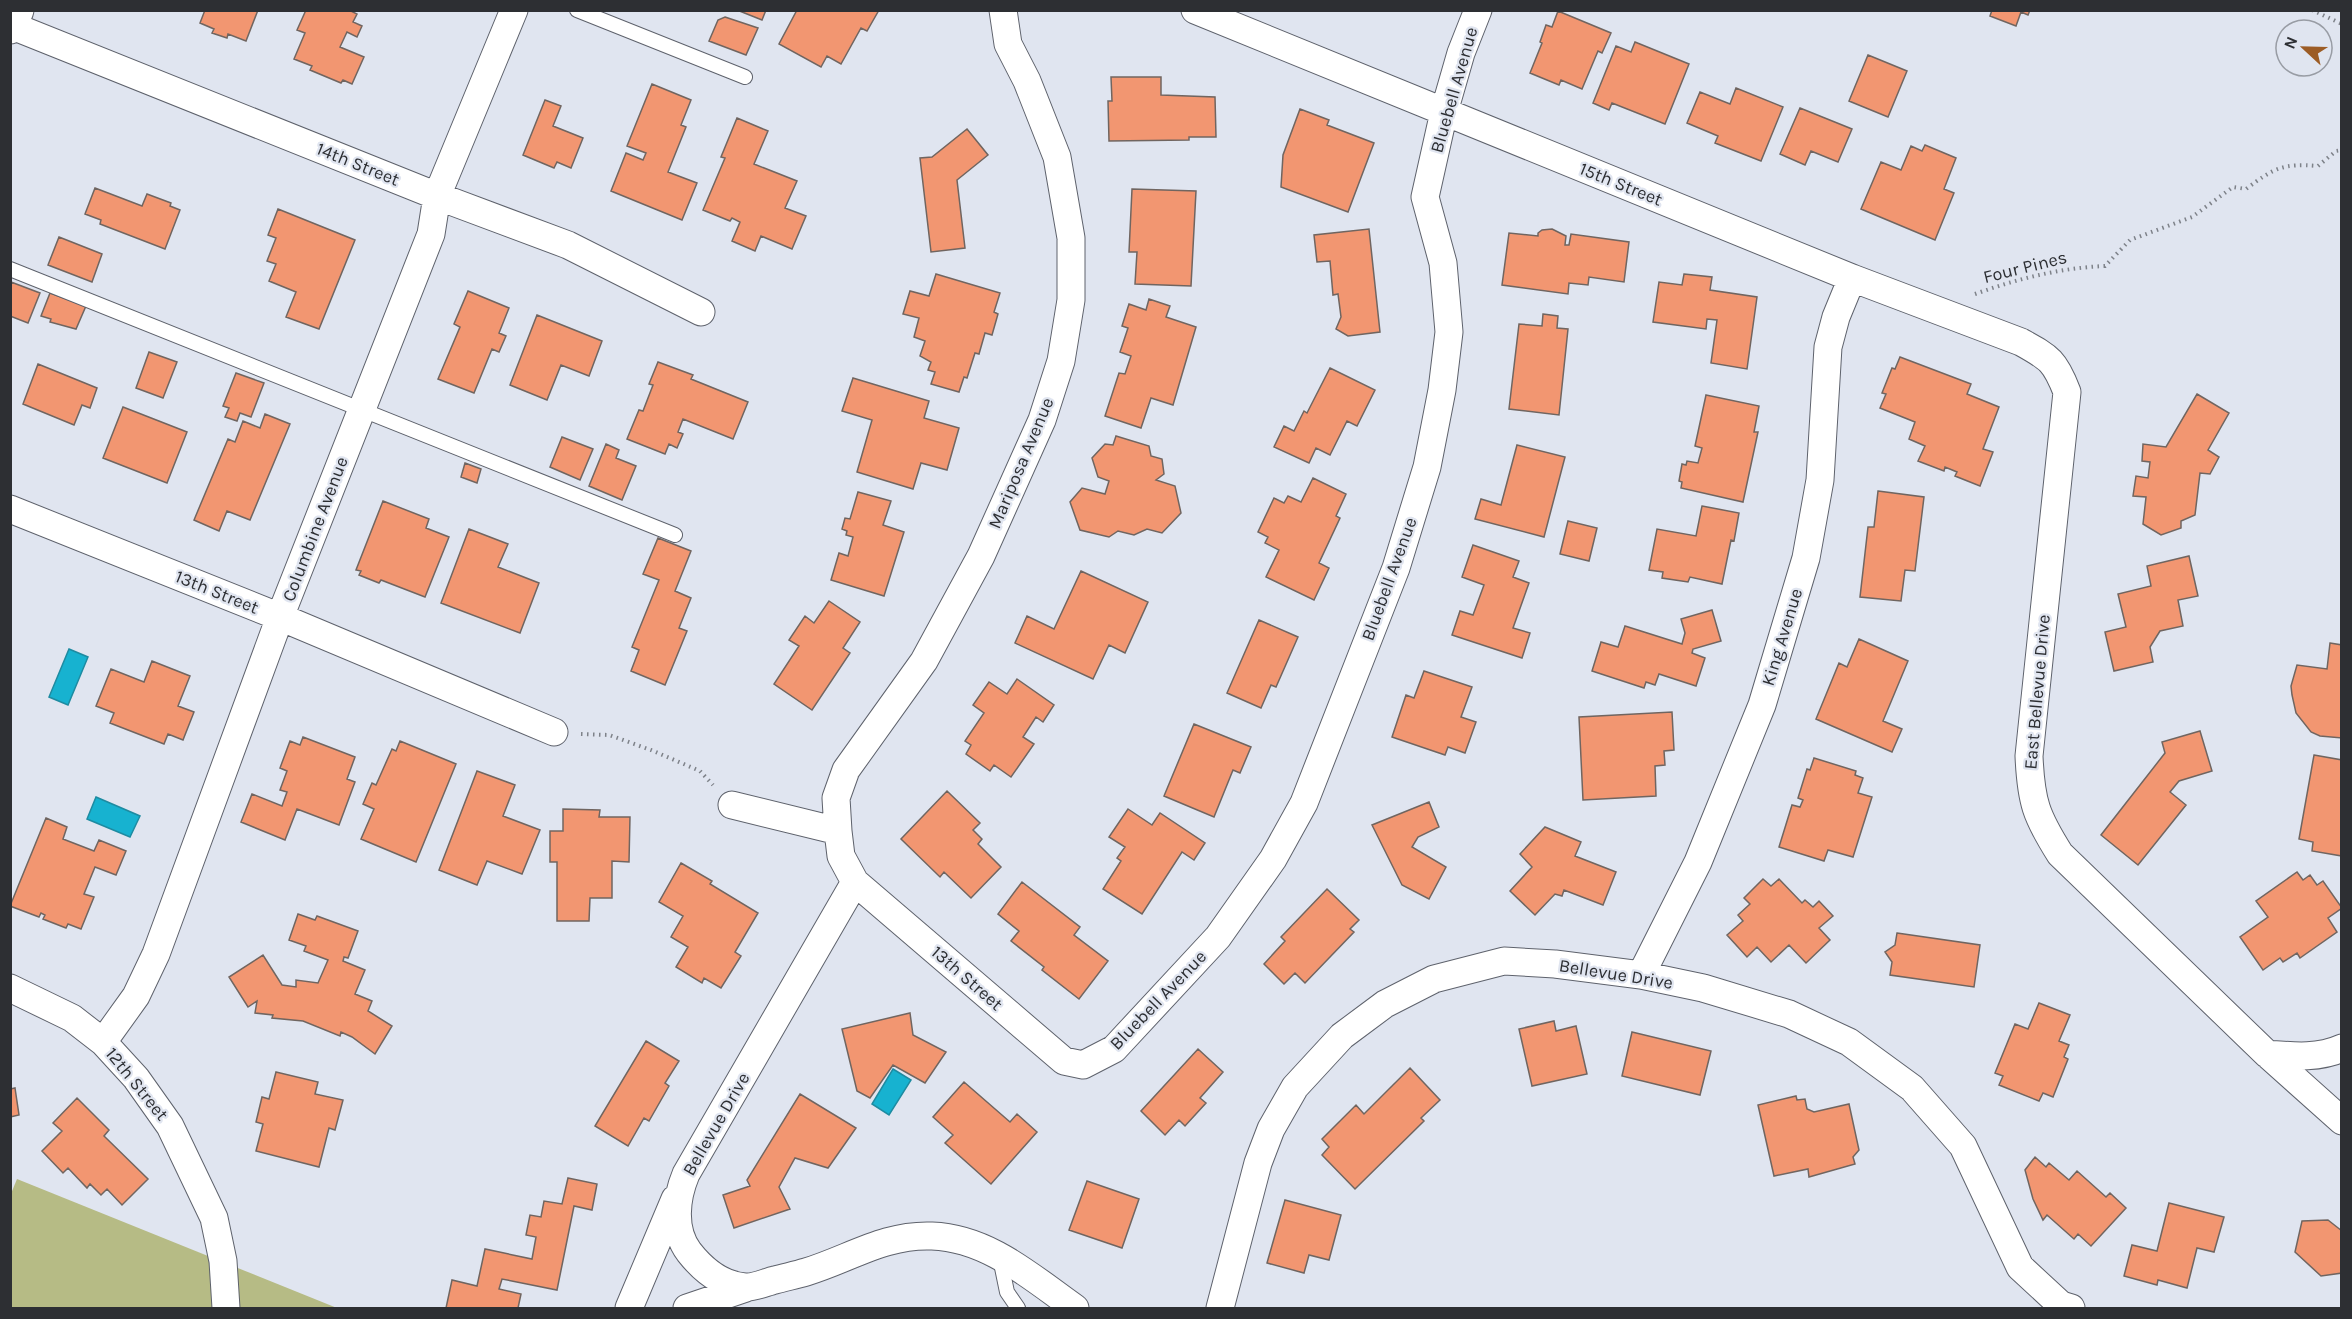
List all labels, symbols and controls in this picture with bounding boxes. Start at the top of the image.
north arrow [2274,18,2334,78]
street label: Bluebell Avenue [1426,25,1482,155]
text: N [2280,34,2302,51]
street label: 14th Street [313,137,403,191]
street label: 15th Street [1576,157,1666,211]
street label: Four Pines [1981,246,2069,288]
street label: Mariposa Avenue [983,394,1059,532]
street label: Columbine Avenue [277,453,353,605]
street label: Bluebell Avenue [1356,514,1422,644]
street label: 13th Street [172,565,262,619]
street label: King Avenue [1757,586,1807,688]
street label: East Bellevue Drive [2019,613,2055,771]
street label: 13th Street [927,941,1008,1015]
street label: Bluebell Avenue [1105,946,1211,1054]
street label: Bellevue Drive [1557,954,1675,994]
street label: 12th Street [101,1043,173,1125]
street label: Bellevue Drive [678,1069,754,1179]

